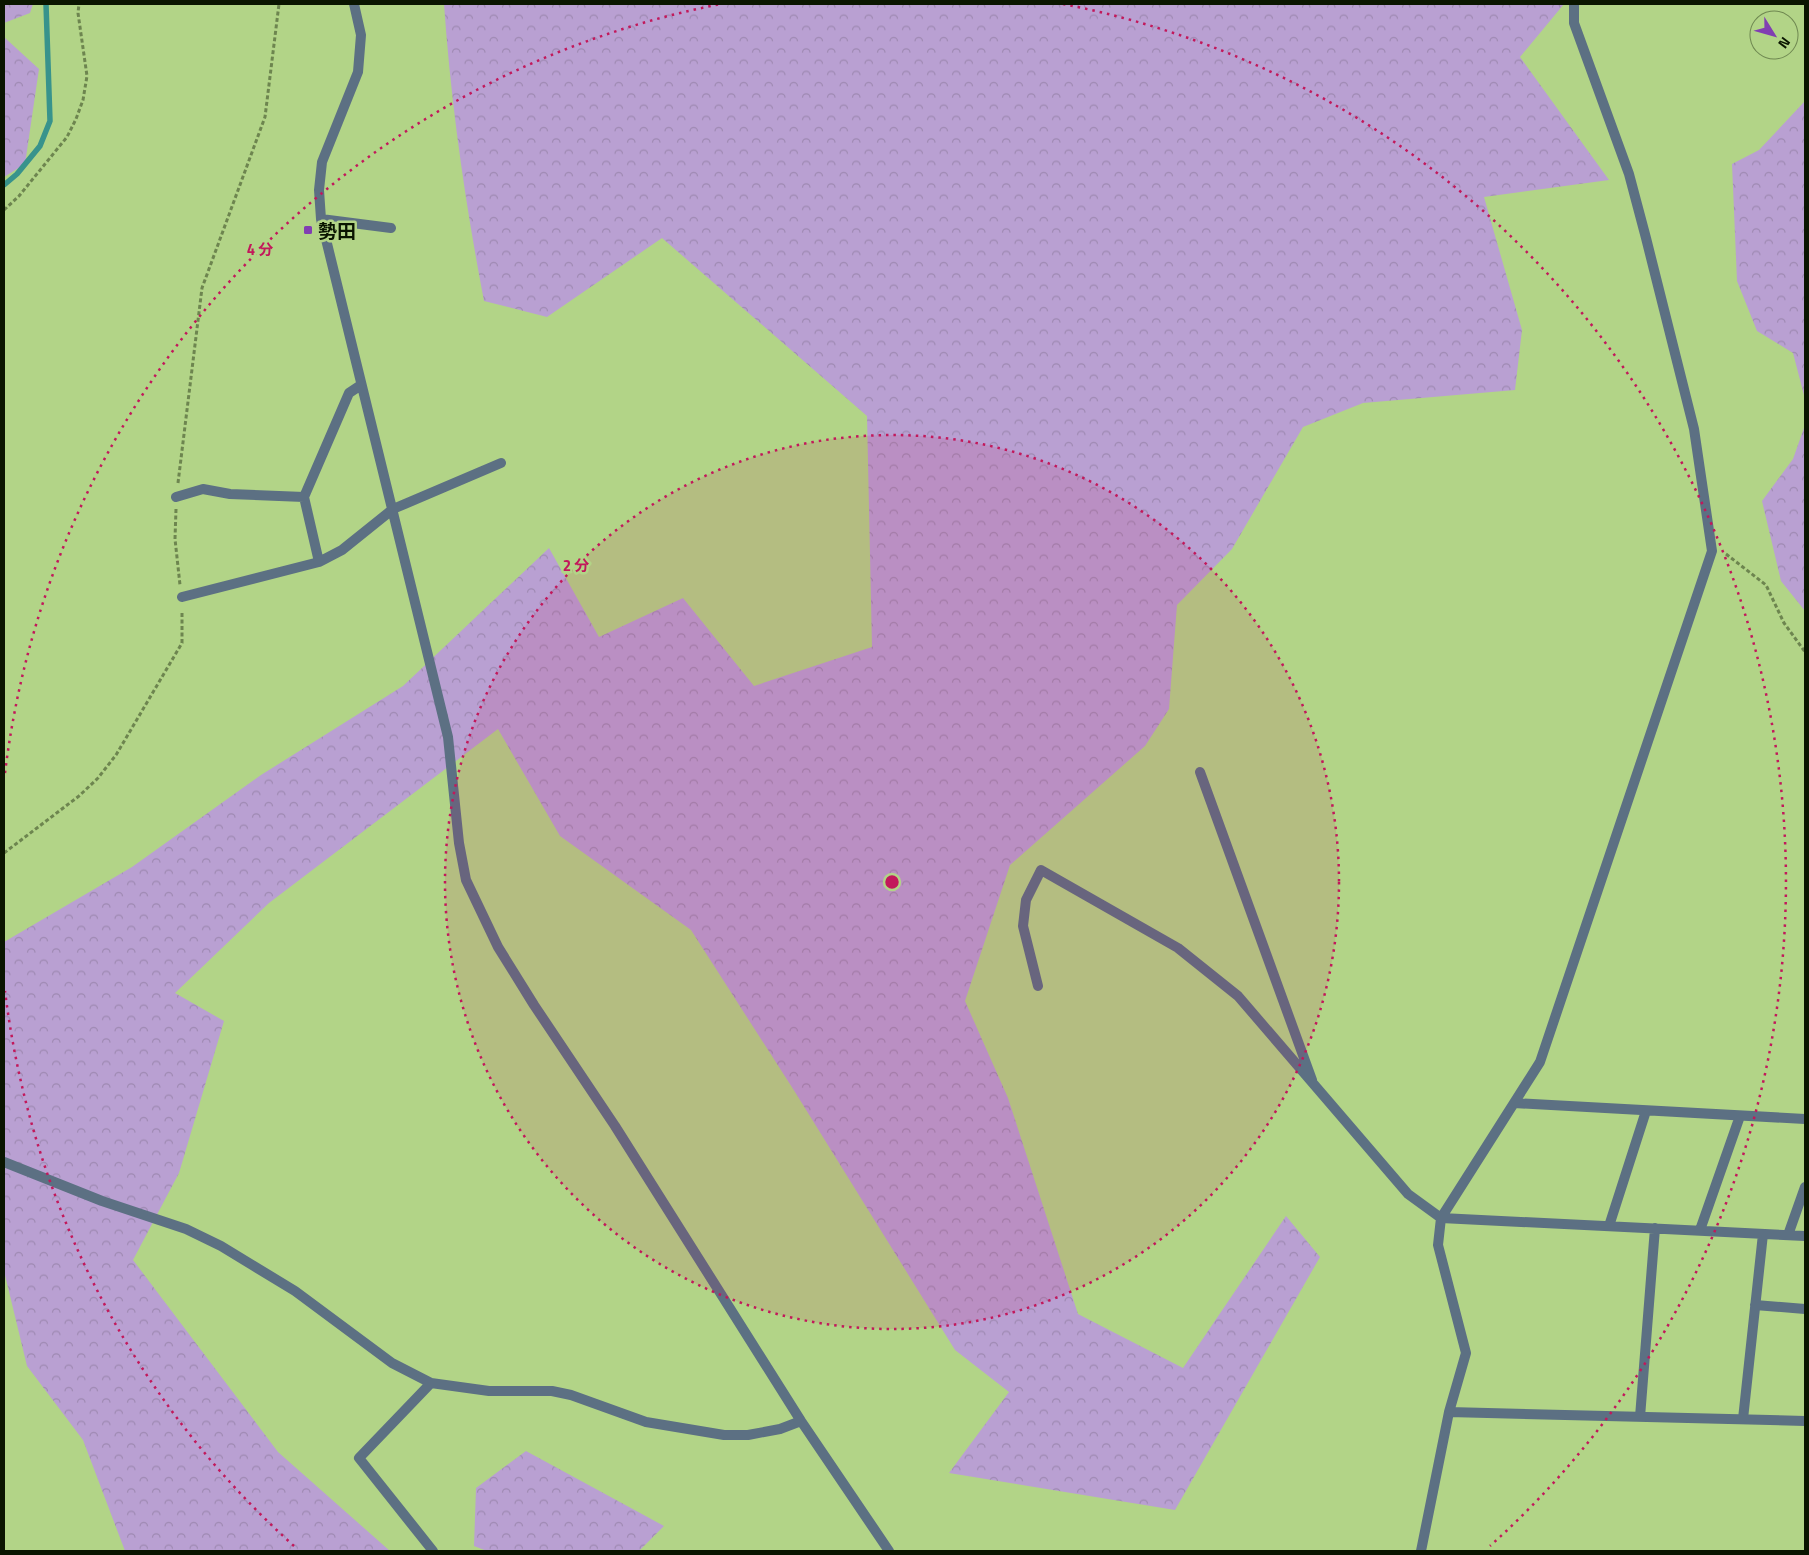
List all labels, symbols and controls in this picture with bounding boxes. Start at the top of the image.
north arrow [1749,10,1799,60]
text: N [1773,33,1796,53]
place label: 勢田 [318,216,356,245]
marker: 勢田 [302,224,314,236]
text: 4 分 [247,238,273,261]
text: 2 分 [563,554,589,577]
centre of rings [883,873,901,891]

